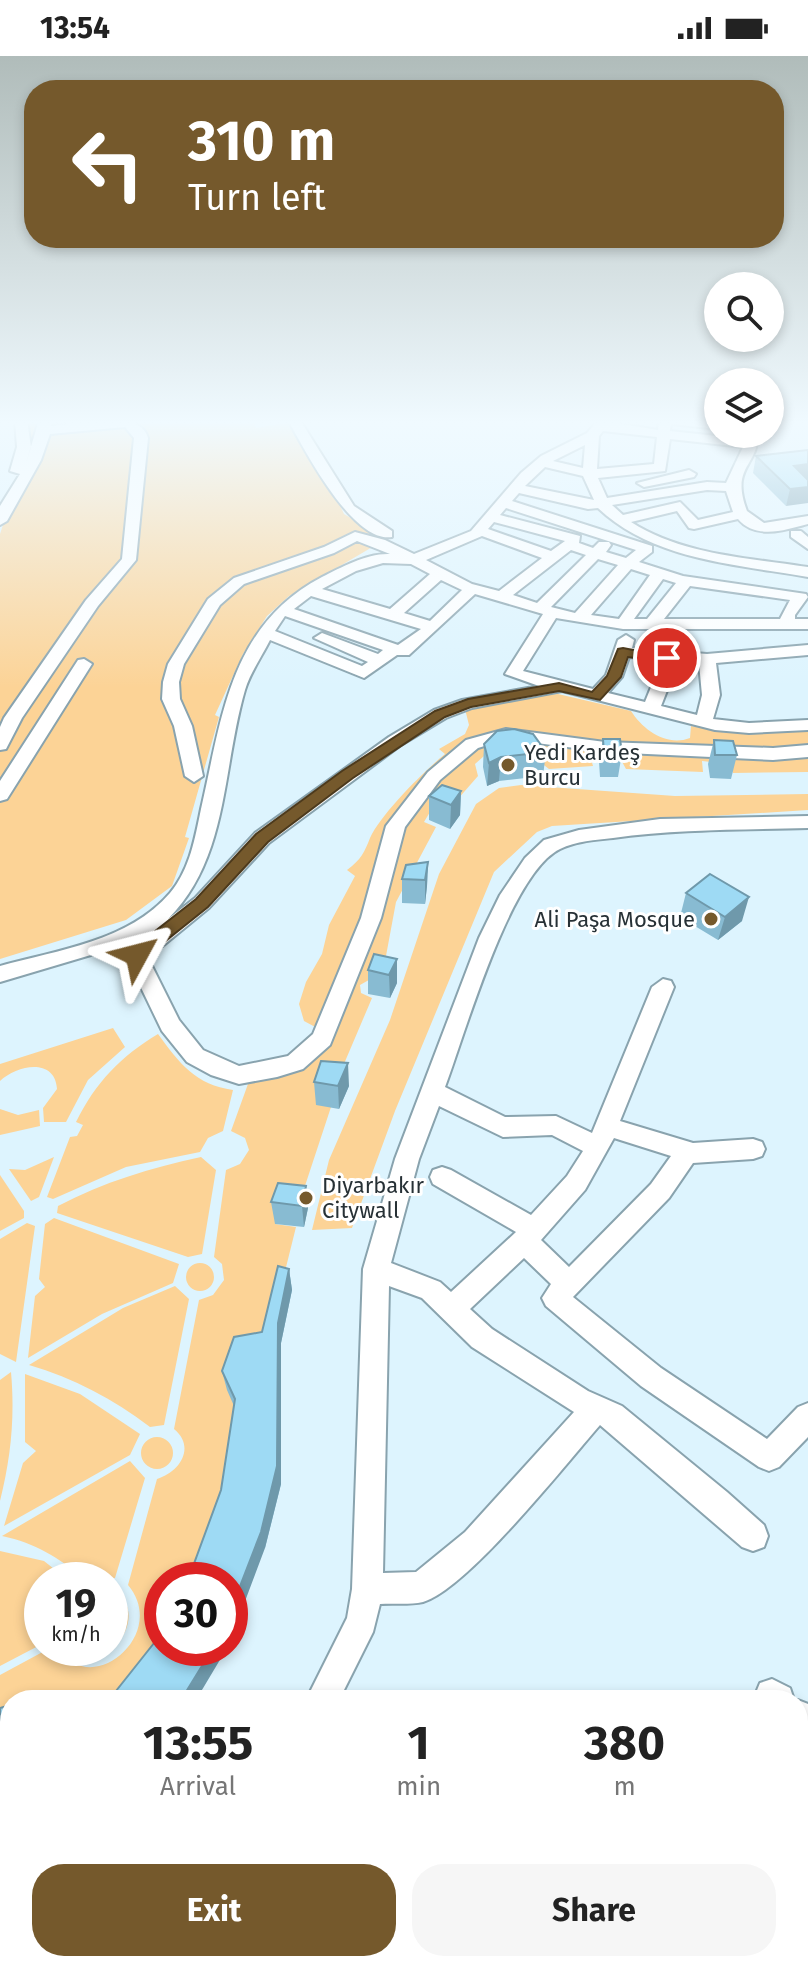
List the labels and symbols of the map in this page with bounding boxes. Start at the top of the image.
pin [633,624,701,692]
place label: Yedi Kardeş Burcu [524,739,640,791]
marker: Yedi Kardeş Burcu [499,756,517,774]
place label: Ali Paşa Mosque [535,906,695,933]
marker: Ali Paşa Mosque [702,910,720,928]
position arrow [95,913,179,997]
place label: Diyarbakır Citywall [322,1172,425,1224]
marker: Diyarbakır Citywall [297,1189,315,1207]
speed limit sign: 30 [144,1562,248,1666]

